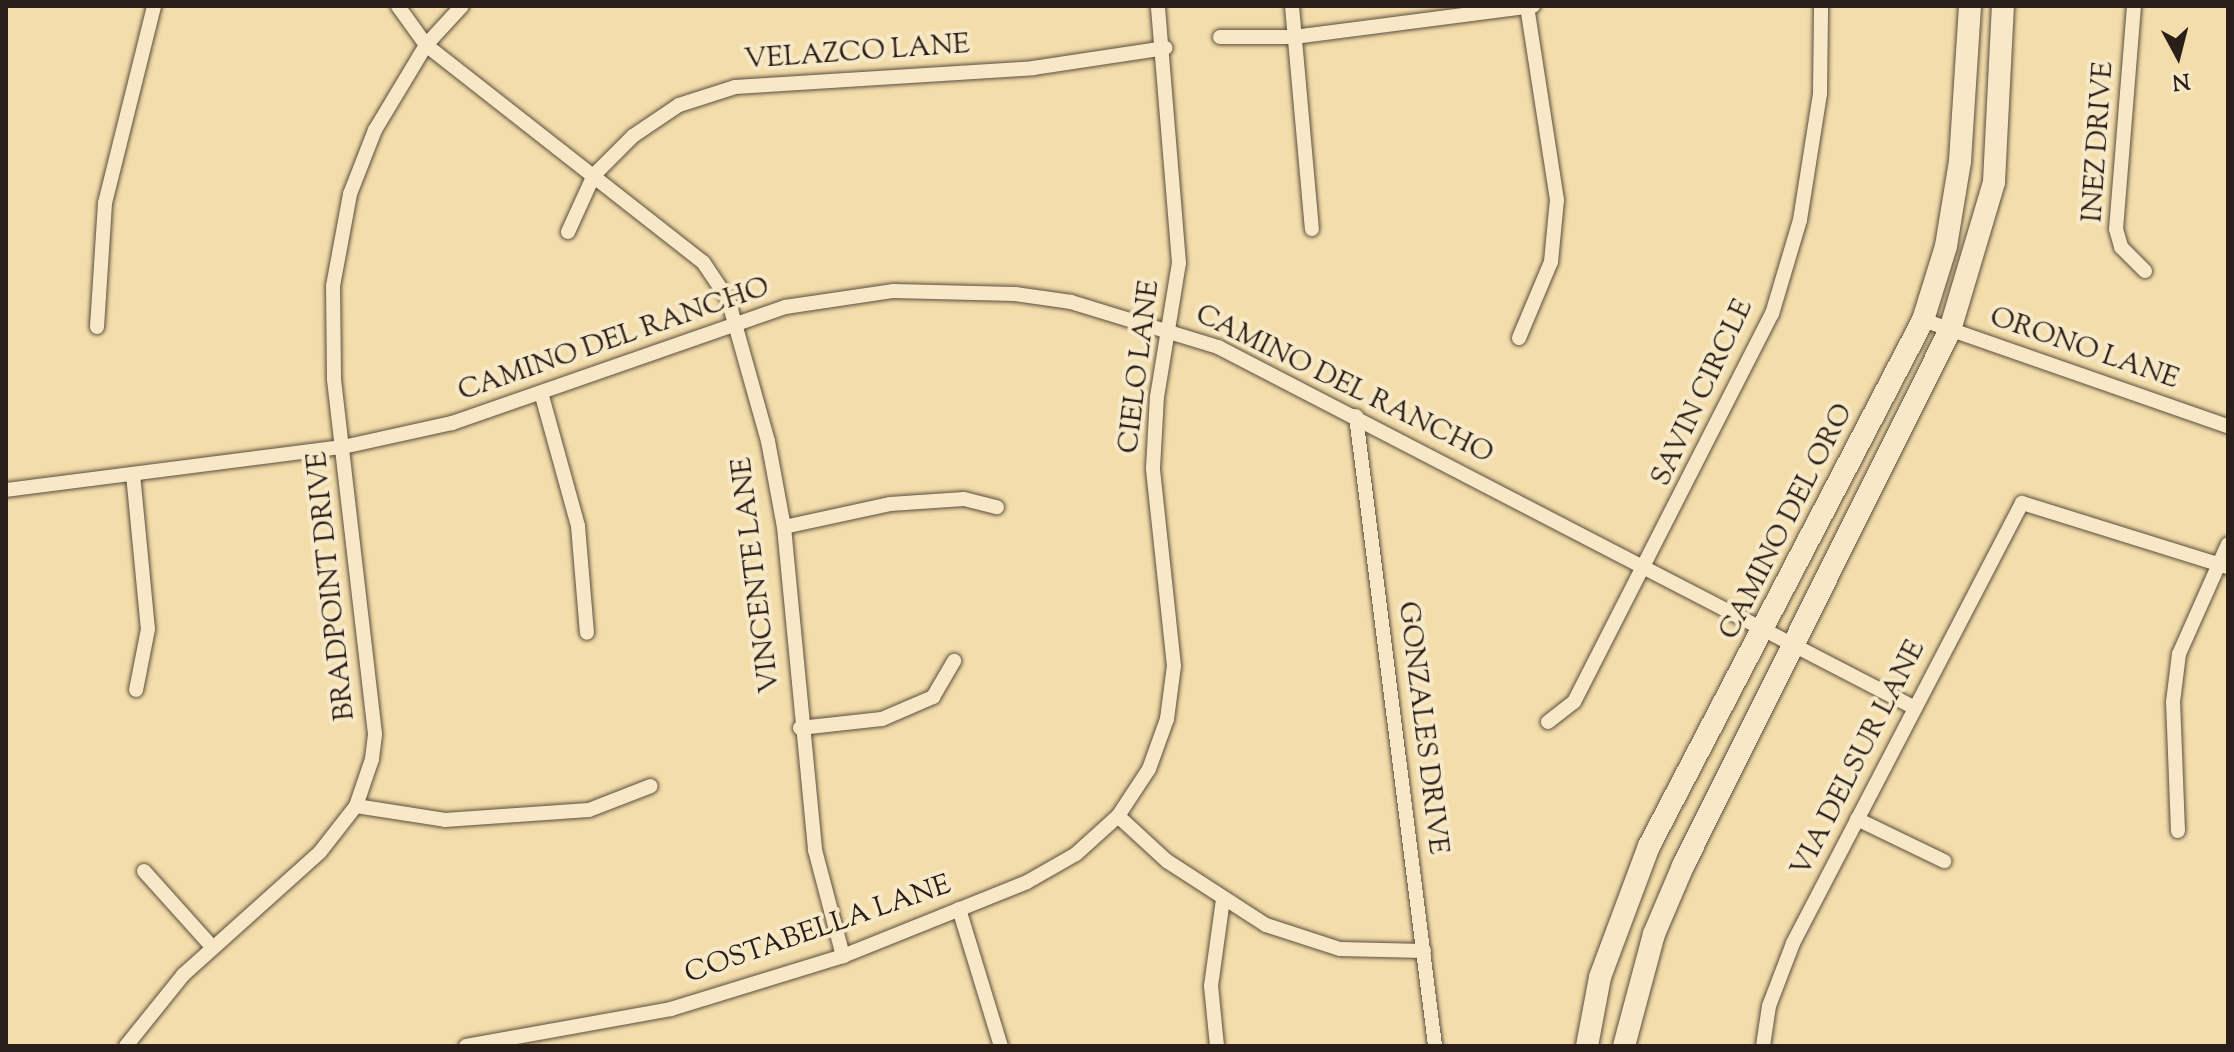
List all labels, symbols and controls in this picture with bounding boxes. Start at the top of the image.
north arrow [2138,16,2218,96]
street label: VELAZCO LANE [743,28,971,78]
street label: INEZ DRIVE [2077,60,2121,224]
text: N [2170,63,2192,97]
street label: CAMINO DEL RANCHO [454,271,774,409]
street label: CIELO LANE [1113,278,1167,456]
street label: SAVIN CIRCLE [1645,294,1761,492]
street label: CAMINO DEL RANCHO [1190,298,1498,472]
street label: ORONO LANE [1985,301,2183,397]
street label: CAMINO DEL ORO [1713,398,1861,646]
street label: BRADPOINT DRIVE [301,450,363,722]
street label: VINCENTE LANE [726,455,788,695]
street label: GONZALES DRIVE [1390,600,1454,856]
street label: VIA DELSUR LANE [1785,635,1933,883]
street label: COSTABELLA LANE [681,869,955,991]

